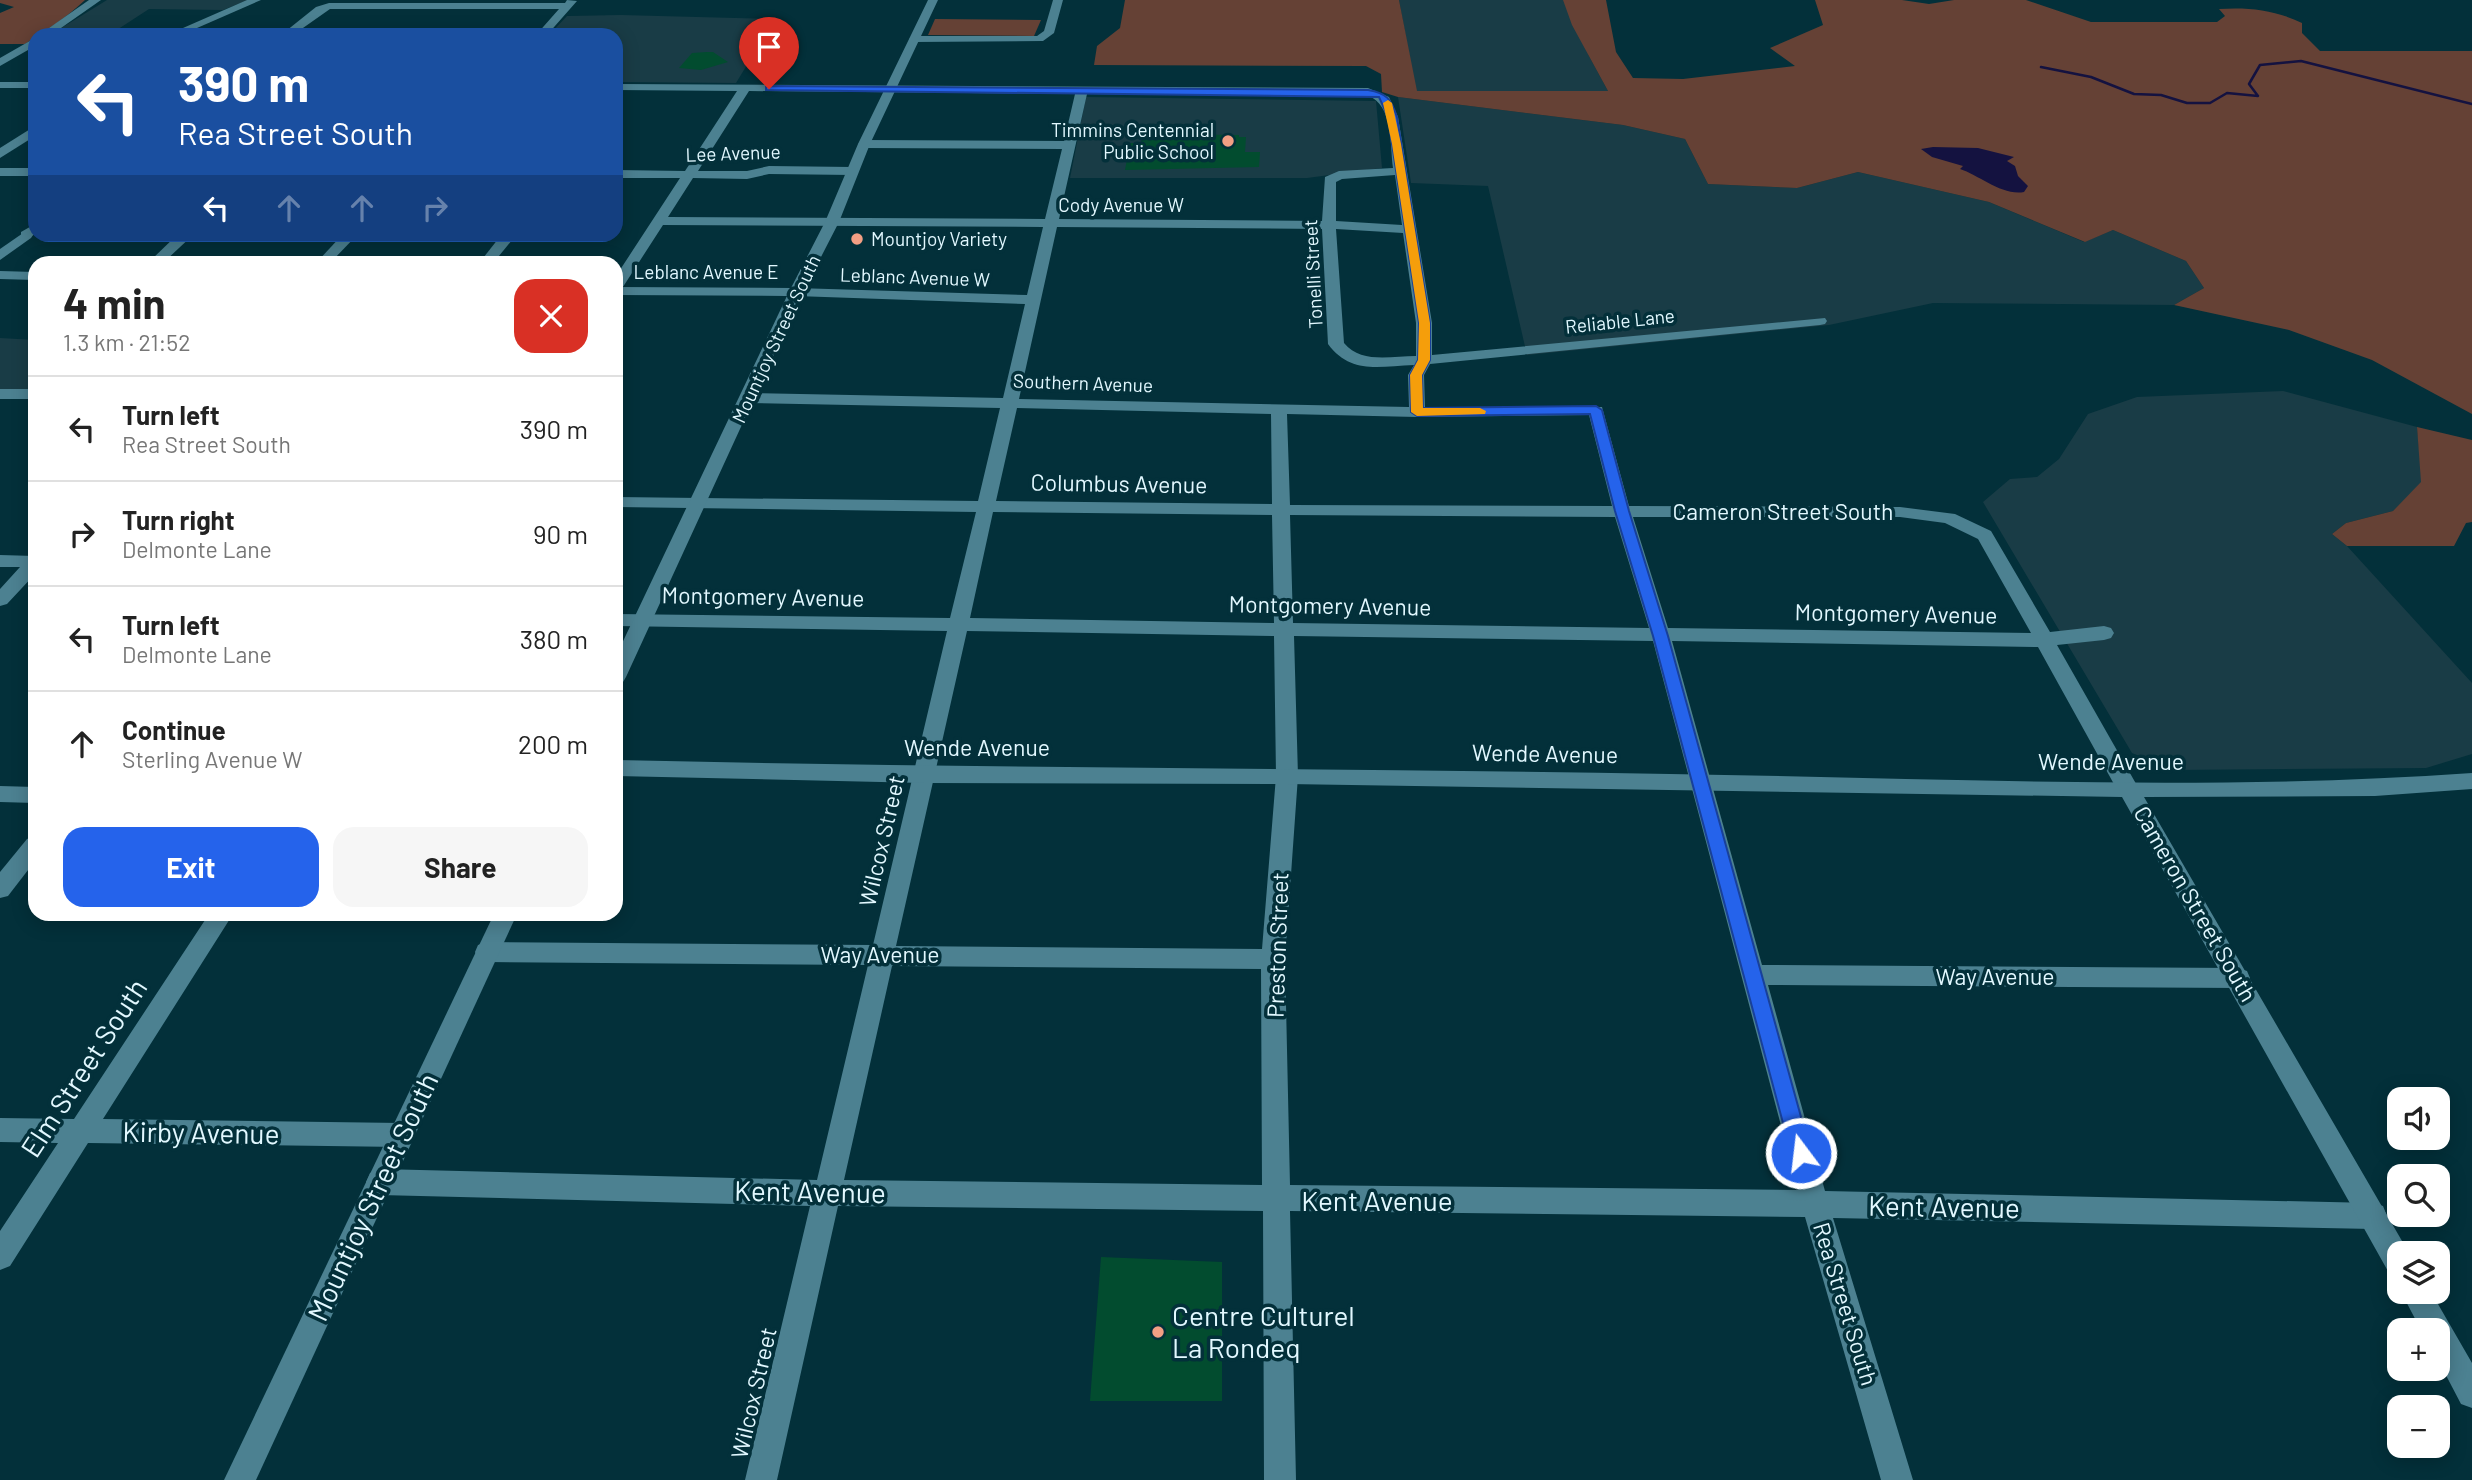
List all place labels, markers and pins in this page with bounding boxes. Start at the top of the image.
pin [739,17,799,89]
place label: Timmins Centennial Public School [1051,118,1214,163]
marker: Timmins Centennial Public School [1220,133,1236,149]
place label: Mountjoy Variety [871,227,1007,250]
marker: Mountjoy Variety [849,231,865,247]
place label: Centre Culturel La Rondeq [1172,1298,1355,1364]
marker: Centre Culturel La Rondeq [1150,1324,1166,1340]

